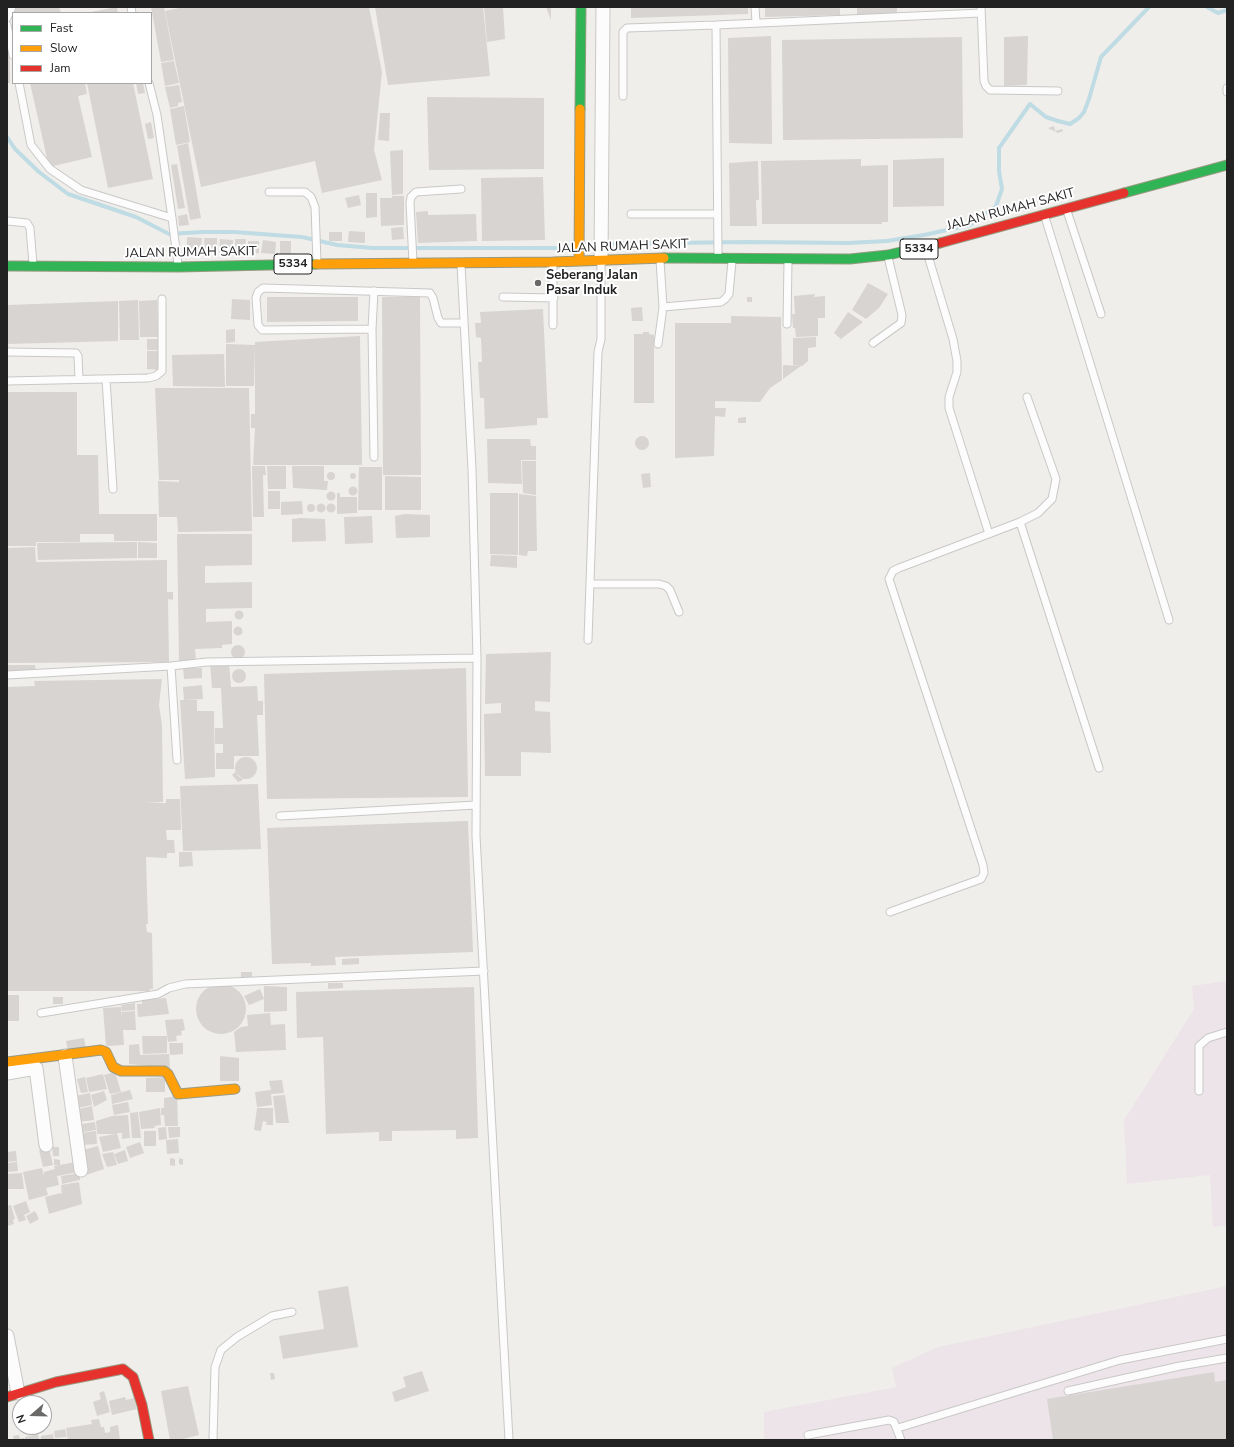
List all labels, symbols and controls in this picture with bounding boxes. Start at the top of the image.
legend [12,12,152,84]
text: Fast [50,20,73,36]
text: Slow [50,40,78,56]
text: Jam [50,60,71,76]
street label: JALAN RUMAH SAKIT [945,185,1077,235]
street label: JALAN RUMAH SAKIT [557,237,689,257]
road number: 5334 [900,239,938,259]
street label: JALAN RUMAH SAKIT [125,244,257,262]
road number: 5334 [274,254,312,274]
place label: Seberang Jalan Pasar Induk [546,268,638,299]
marker: Seberang Jalan Pasar Induk [533,278,543,288]
north arrow [12,1395,52,1435]
text: N [13,1413,30,1425]

